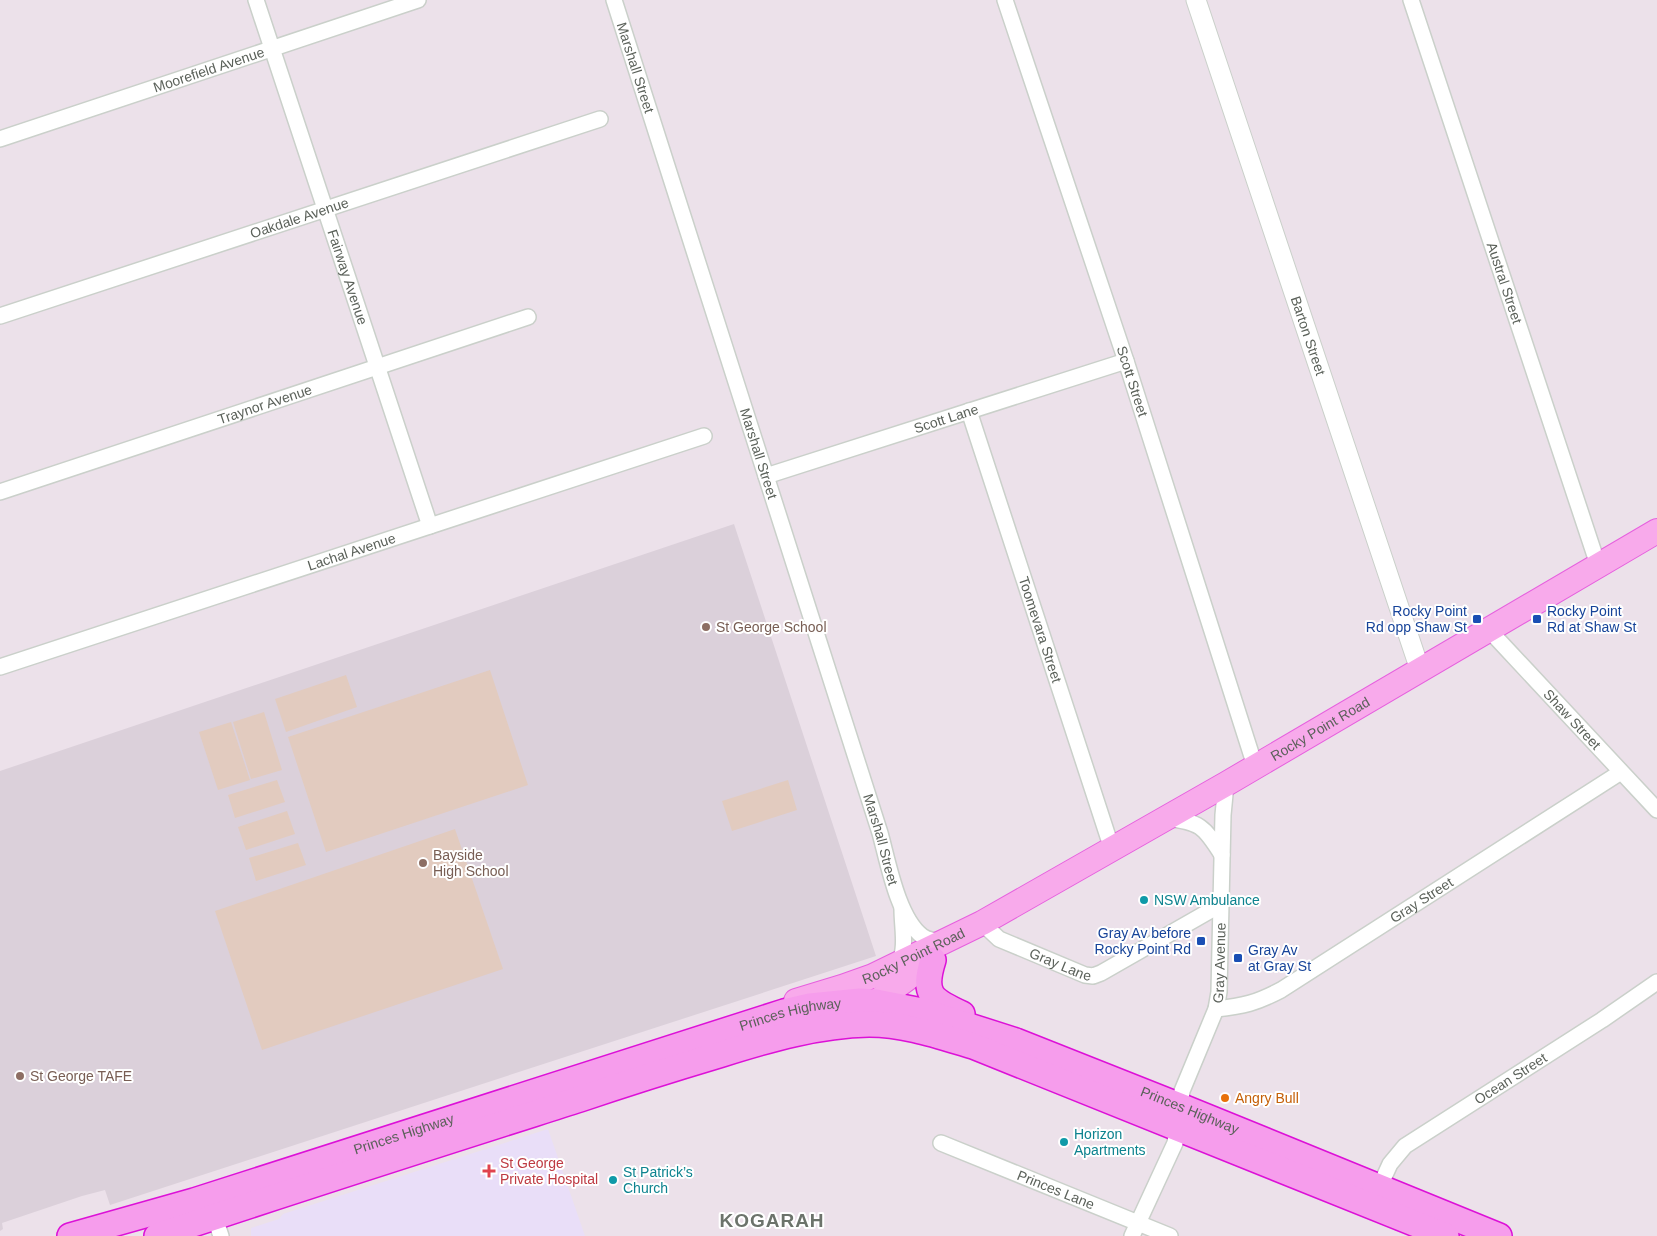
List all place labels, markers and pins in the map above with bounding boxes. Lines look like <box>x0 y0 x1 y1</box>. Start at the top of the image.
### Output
place label: Rocky Point Rd opp Shaw St <box>1366 603 1467 635</box>
place label: Rocky Point Rd at Shaw St <box>1547 603 1637 635</box>
marker: Rocky Point Rd opp Shaw St <box>1471 613 1483 625</box>
marker: Rocky Point Rd at Shaw St <box>1531 613 1543 625</box>
place label: St George School <box>716 619 827 635</box>
marker: St George School <box>700 621 712 633</box>
place label: Bayside High School <box>433 847 509 879</box>
marker: Bayside High School <box>417 857 429 869</box>
place label: NSW Ambulance <box>1154 892 1260 908</box>
marker: NSW Ambulance <box>1138 894 1150 906</box>
place label: Gray Av before Rocky Point Rd <box>1095 925 1191 957</box>
marker: Gray Av before Rocky Point Rd <box>1195 935 1207 947</box>
place label: Gray Av at Gray St <box>1248 942 1311 974</box>
marker: Gray Av at Gray St <box>1232 952 1244 964</box>
place label: St George TAFE <box>30 1068 132 1084</box>
marker: St George TAFE <box>14 1070 26 1082</box>
place label: Angry Bull <box>1235 1090 1299 1106</box>
marker: Angry Bull <box>1219 1092 1231 1104</box>
place label: Horizon Apartments <box>1074 1126 1146 1158</box>
marker: Horizon Apartments <box>1058 1136 1070 1148</box>
place label: St George Private Hospital <box>500 1155 598 1187</box>
marker: St George Private Hospital <box>482 1164 496 1178</box>
place label: St Patrick’s Church <box>623 1164 693 1196</box>
marker: St Patrick’s Church <box>607 1174 619 1186</box>

